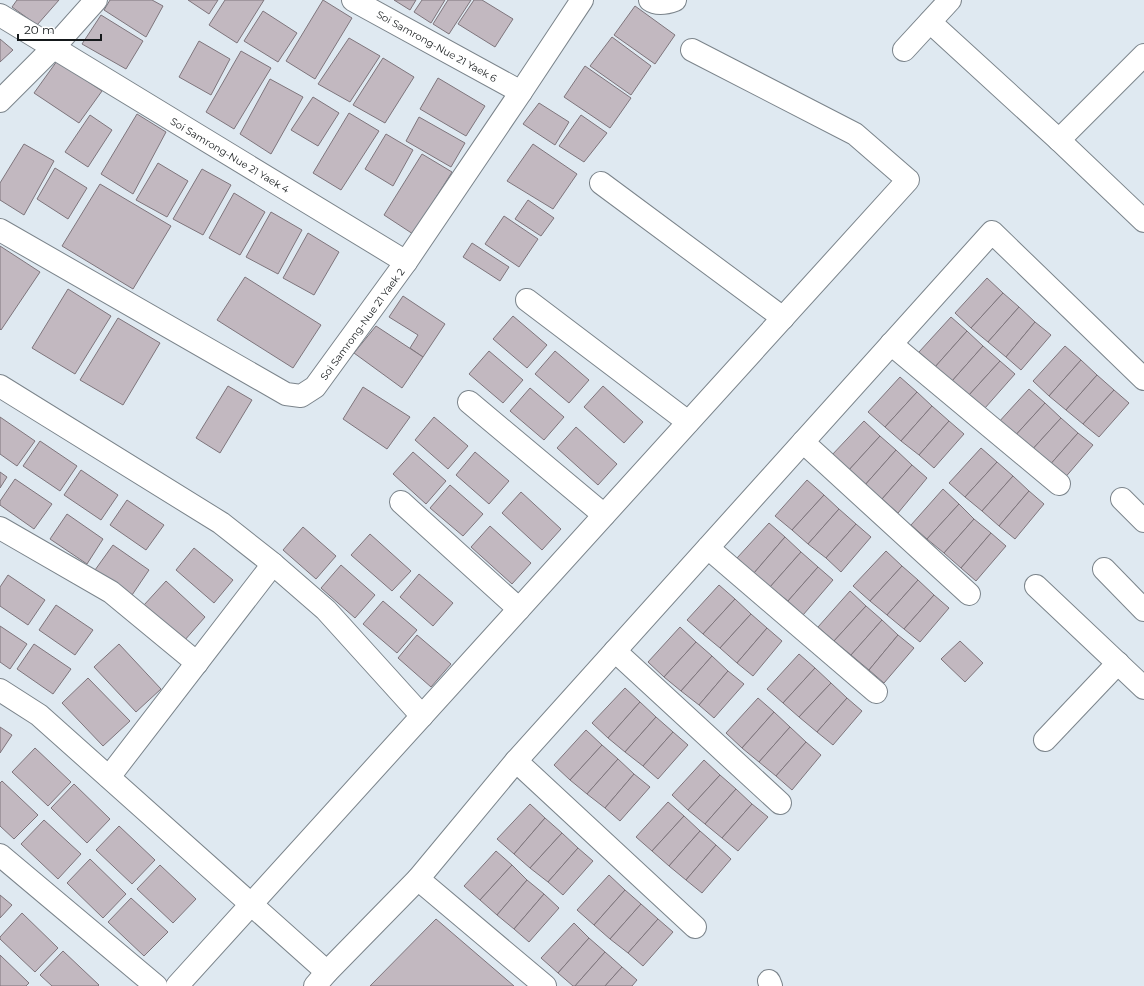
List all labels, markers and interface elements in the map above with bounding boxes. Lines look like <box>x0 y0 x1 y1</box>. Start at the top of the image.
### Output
street label: Soi Samrong-Nue 21 Yaek 6 <box>374 8 499 85</box>
scale bar <box>18 16 101 42</box>
text: 20 m <box>24 22 55 37</box>
street label: Soi Samrong-Nue 21 Yaek 4 <box>168 115 292 196</box>
street label: Soi Samrong-Nue 21 Yaek 2 <box>317 265 408 383</box>

